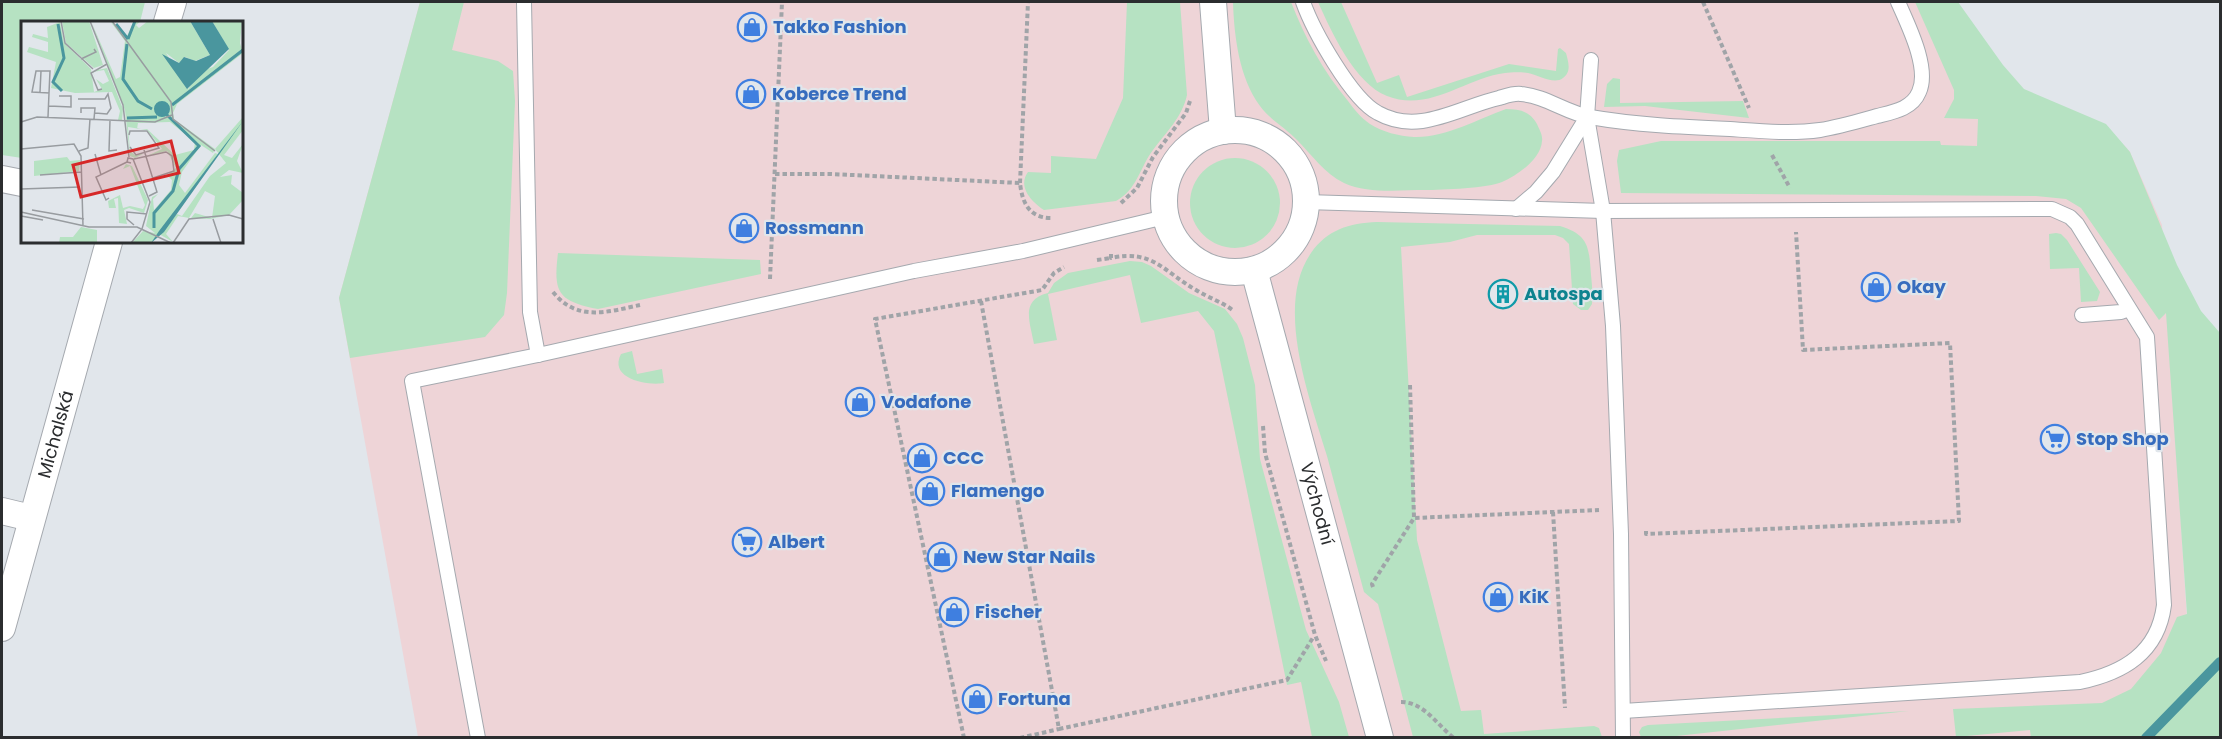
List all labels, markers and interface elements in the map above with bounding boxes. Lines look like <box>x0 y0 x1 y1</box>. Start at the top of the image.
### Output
shop icon: Takko Fashion <box>736 11 768 43</box>
place label: Takko Fashion <box>773 14 907 39</box>
inset map <box>21 21 243 243</box>
shop icon: Koberce Trend <box>735 78 767 110</box>
place label: Koberce Trend <box>772 81 907 106</box>
shop icon: Rossmann <box>728 212 760 244</box>
place label: Rossmann <box>765 215 864 240</box>
shop icon: Okay <box>1860 271 1892 303</box>
place label: Okay <box>1897 274 1946 299</box>
building icon: Autospa <box>1487 278 1519 310</box>
place label: Autospa <box>1524 281 1603 306</box>
shop icon: Vodafone <box>844 386 876 418</box>
street label: Michalská <box>31 388 79 481</box>
place label: Vodafone <box>881 389 971 414</box>
supermarket icon: Stop Shop <box>2039 423 2071 455</box>
place label: Stop Shop <box>2076 426 2169 451</box>
shop icon: CCC <box>906 442 938 474</box>
place label: CCC <box>943 445 984 470</box>
street label: Východní <box>1294 460 1340 548</box>
shop icon: Flamengo <box>914 475 946 507</box>
place label: Flamengo <box>951 478 1044 503</box>
supermarket icon: Albert <box>731 526 763 558</box>
place label: Albert <box>768 529 825 554</box>
shop icon: New Star Nails <box>926 541 958 573</box>
place label: New Star Nails <box>963 544 1096 569</box>
shop icon: KiK <box>1482 581 1514 613</box>
place label: KiK <box>1519 584 1550 609</box>
shop icon: Fischer <box>938 596 970 628</box>
place label: Fischer <box>975 599 1042 624</box>
shop icon: Fortuna <box>961 683 993 715</box>
place label: Fortuna <box>998 686 1071 711</box>

